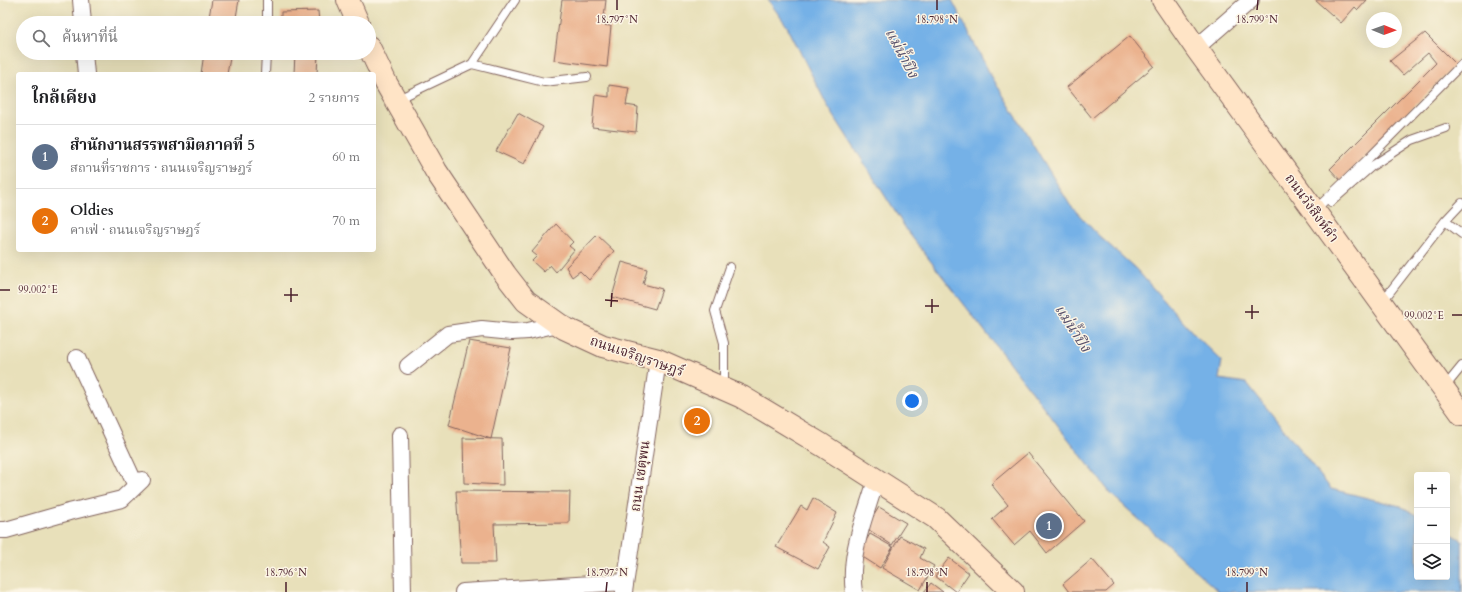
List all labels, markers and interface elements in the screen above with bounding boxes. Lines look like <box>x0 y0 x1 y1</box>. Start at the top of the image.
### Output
north arrow <box>1366 12 1402 48</box>
text: 18.797°N <box>596 13 638 27</box>
text: 18.798°N <box>916 13 958 27</box>
text: 18.799°N <box>1236 13 1278 27</box>
search box <box>16 16 376 60</box>
water label: แม่น้ำปิง <box>881 24 924 82</box>
icon: search <box>30 27 52 49</box>
text: ค้นหาที่นี่ <box>62 27 118 47</box>
text: ใกล้เคียง <box>32 86 97 109</box>
text: 2 รายการ <box>308 89 360 107</box>
text: สำนักงานสรรพสามิตภาคที่ 5 <box>70 135 255 155</box>
text: 1 <box>42 148 48 166</box>
text: 60 m <box>332 148 360 166</box>
text: สถานที่ราชการ · ถนนเจริญราษฎร์ <box>70 159 252 177</box>
street label: ถนนวังสิงห์คำ <box>1281 170 1343 246</box>
text: Oldies <box>70 200 114 220</box>
text: 2 <box>42 212 48 230</box>
text: 70 m <box>332 212 360 230</box>
text: คาเฟ่ · ถนนเจริญราษฎร์ <box>70 221 200 239</box>
text: 99.002°E <box>18 283 58 297</box>
water label: แม่น้ำปิง <box>1050 300 1097 356</box>
text: 99.002°E <box>1404 309 1444 323</box>
street label: ถนนเจริญราษฎร์ <box>587 331 687 381</box>
your location <box>902 391 922 411</box>
pin: 2 <box>684 406 710 436</box>
street label: ถนน เชตุพน <box>626 439 654 513</box>
map controls <box>1414 472 1450 580</box>
button: + <box>1414 472 1450 508</box>
button: − <box>1414 508 1450 544</box>
pin: 1 <box>1036 511 1062 541</box>
button: layers <box>1414 544 1450 580</box>
text: 18.796°N <box>265 566 307 580</box>
text: 18.797°N <box>586 566 628 580</box>
text: 18.798°N <box>906 566 948 580</box>
text: 18.799°N <box>1226 566 1268 580</box>

